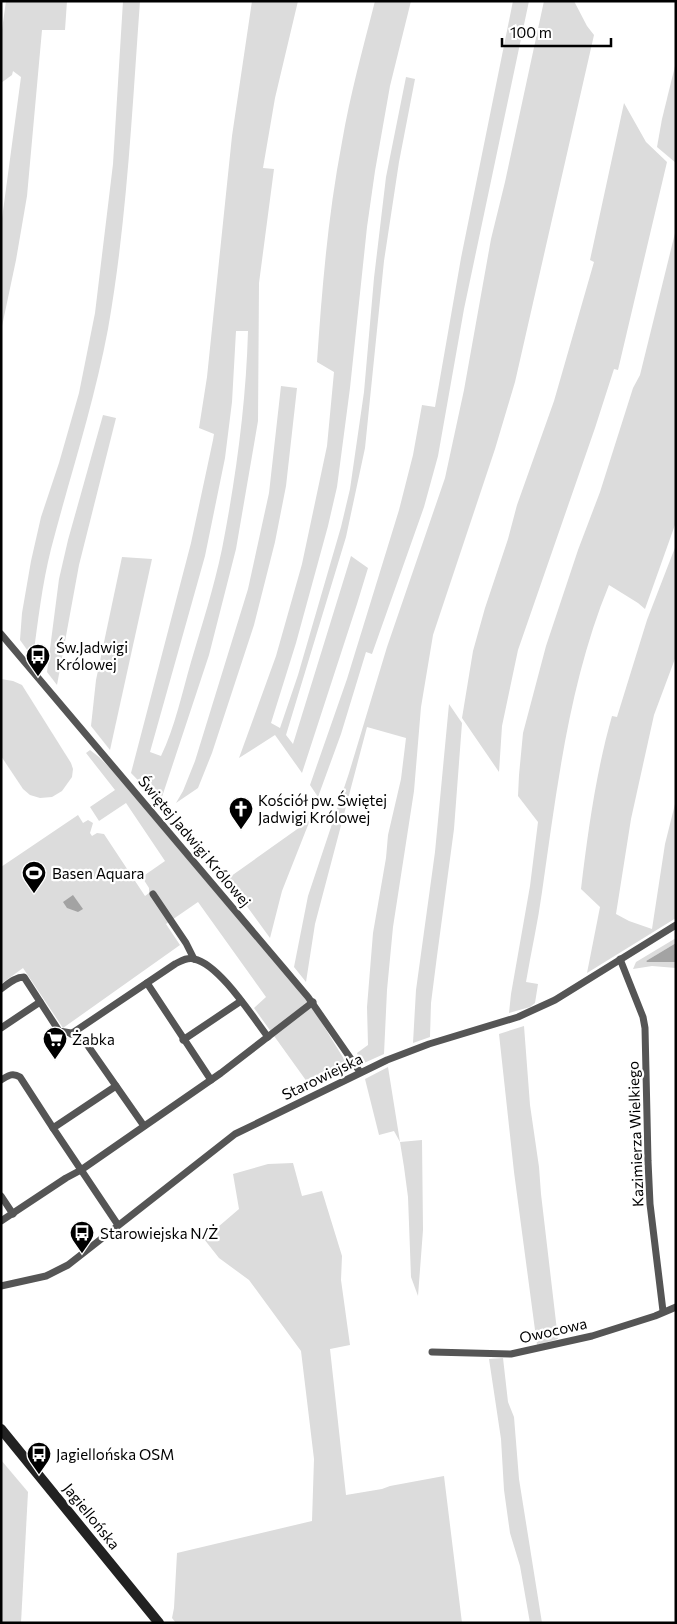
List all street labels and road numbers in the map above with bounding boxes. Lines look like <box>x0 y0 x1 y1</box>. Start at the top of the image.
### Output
street label: Świętej Jadwigi Królowej <box>135 771 256 910</box>
street label: Starowiejska <box>279 1049 365 1103</box>
street label: Kazimierza Wielkiego <box>623 1061 647 1207</box>
street label: Owocowa <box>517 1313 589 1347</box>
street label: Jagiellońska <box>60 1479 124 1553</box>

